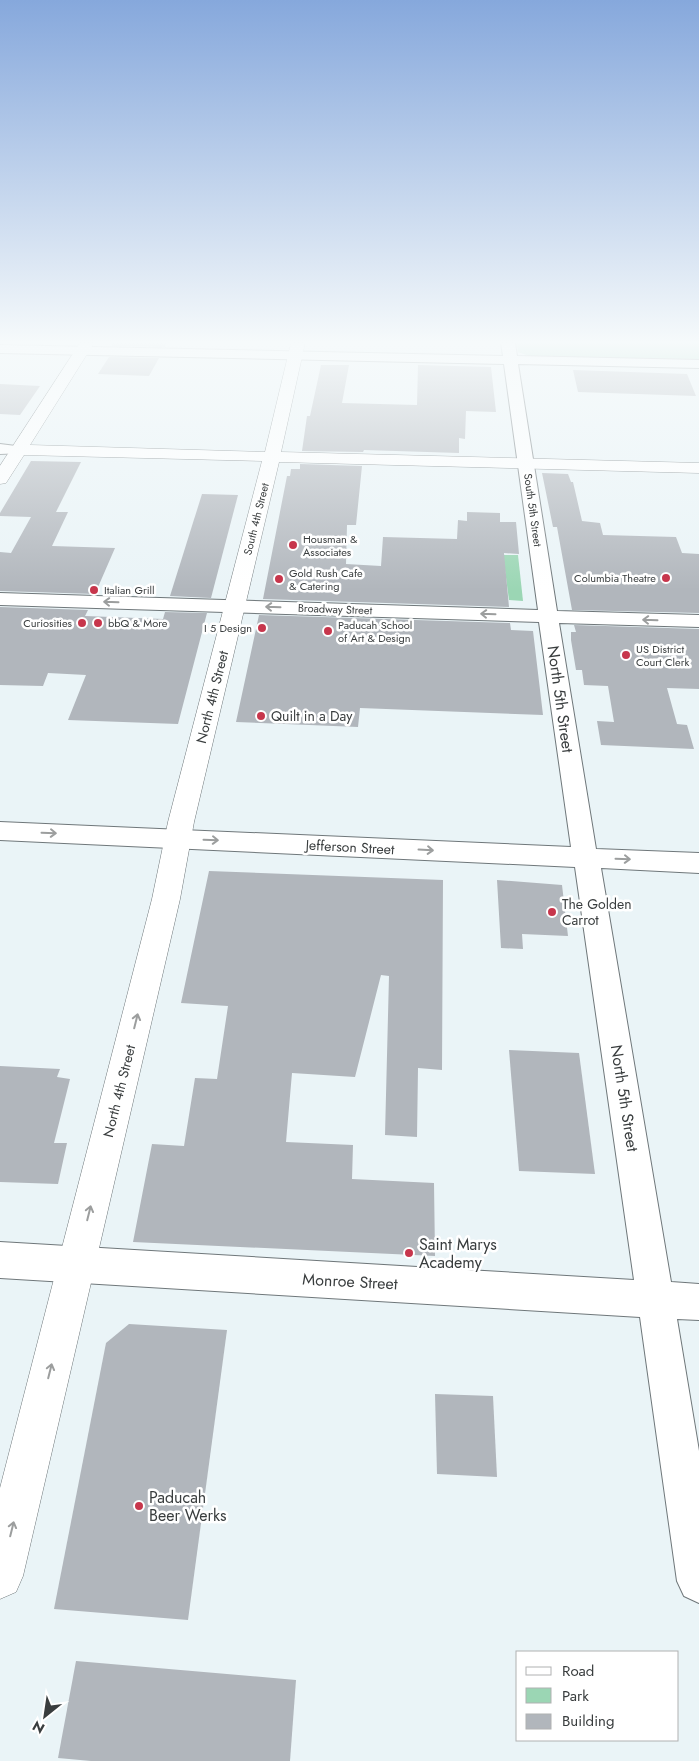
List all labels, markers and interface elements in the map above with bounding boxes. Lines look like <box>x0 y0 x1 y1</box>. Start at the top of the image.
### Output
street label: South 5th Street <box>520 472 546 548</box>
street label: South 4th Street <box>239 481 273 557</box>
place label: Housman & Associates <box>303 531 358 560</box>
marker: Housman & Associates <box>287 539 299 551</box>
place label: Gold Rush Cafe & Catering <box>289 565 363 594</box>
place label: Columbia Theatre <box>574 570 656 586</box>
marker: Columbia Theatre <box>660 572 672 584</box>
marker: Gold Rush Cafe & Catering <box>273 573 285 585</box>
place label: Italian Grill <box>104 582 155 598</box>
marker: Italian Grill <box>88 584 100 596</box>
one-way arrow <box>103 598 119 607</box>
street label: Broadway Street <box>298 600 373 618</box>
one-way arrow <box>265 602 282 612</box>
one-way arrow <box>480 610 496 619</box>
place label: Curiosities <box>23 615 73 631</box>
place label: bbQ & More <box>108 615 168 631</box>
one-way arrow <box>643 615 659 624</box>
marker: Curiosities <box>76 617 88 629</box>
marker: bbQ & More <box>92 617 104 629</box>
place label: Paducah School of Art & Design <box>338 617 412 646</box>
place label: I 5 Design <box>204 620 252 636</box>
marker: I 5 Design <box>256 622 268 634</box>
marker: Paducah School of Art & Design <box>322 625 334 637</box>
place label: US District Court Clerk <box>636 641 690 670</box>
street label: North 5th Street <box>542 644 579 754</box>
street label: North 4th Street <box>191 648 233 745</box>
marker: US District Court Clerk <box>620 649 632 661</box>
place label: Quilt in a Day <box>271 706 353 726</box>
marker: Quilt in a Day <box>255 710 267 722</box>
one-way arrow <box>40 829 56 838</box>
one-way arrow <box>202 835 219 845</box>
street label: Jefferson Street <box>303 835 396 859</box>
one-way arrow <box>418 846 434 855</box>
one-way arrow <box>615 855 631 864</box>
place label: The Golden Carrot <box>562 894 632 930</box>
marker: The Golden Carrot <box>546 906 558 918</box>
one-way arrow <box>132 1014 141 1030</box>
street label: North 4th Street <box>98 1042 140 1139</box>
street label: North 5th Street <box>605 1043 644 1153</box>
one-way arrow <box>85 1205 94 1221</box>
place label: Saint Marys Academy <box>419 1233 497 1274</box>
marker: Saint Marys Academy <box>403 1247 415 1259</box>
street label: Monroe Street <box>302 1268 398 1295</box>
one-way arrow <box>46 1363 55 1379</box>
place label: Paducah Beer Werks <box>149 1486 226 1527</box>
marker: Paducah Beer Werks <box>133 1500 145 1512</box>
one-way arrow <box>7 1521 17 1537</box>
legend <box>516 1651 679 1741</box>
text: Road <box>562 1660 594 1682</box>
text: Park <box>562 1685 589 1707</box>
north arrow <box>20 1691 70 1741</box>
text: Building <box>562 1710 614 1732</box>
text: N <box>29 1716 48 1739</box>

